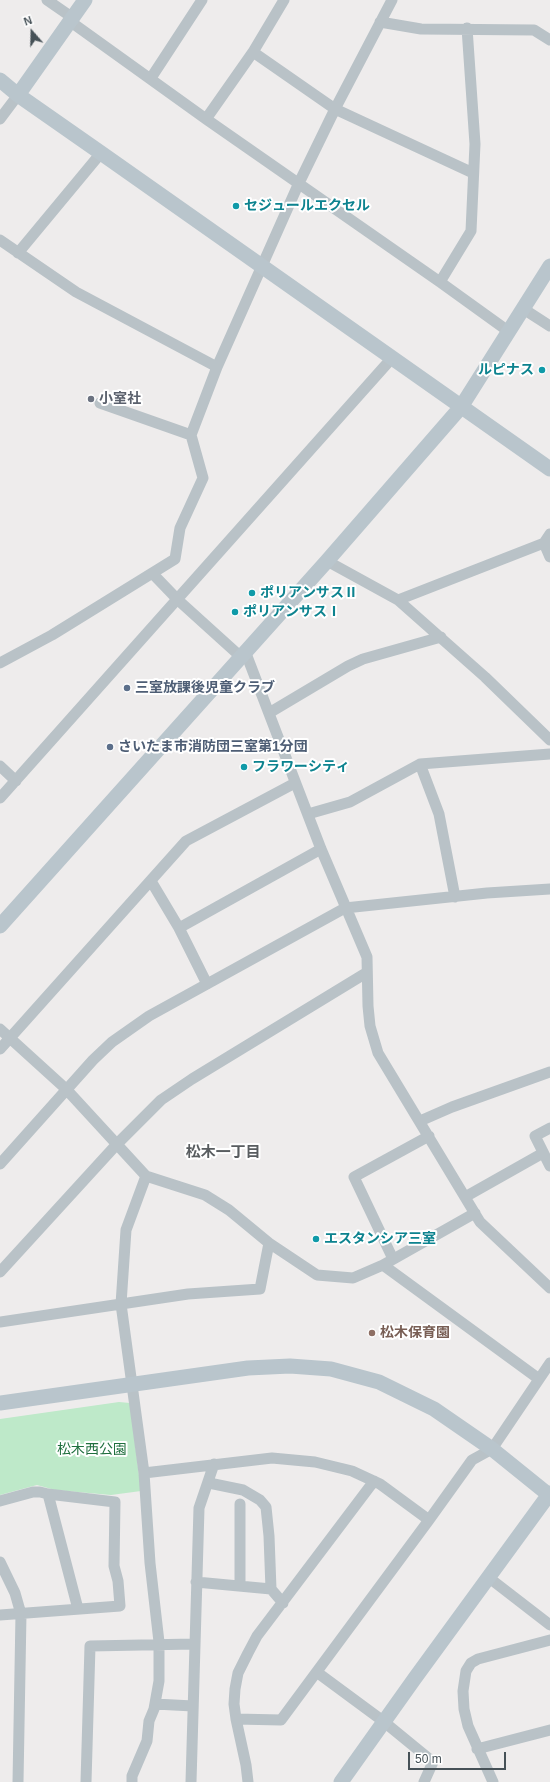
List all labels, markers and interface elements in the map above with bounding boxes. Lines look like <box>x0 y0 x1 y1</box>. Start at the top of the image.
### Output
north arrow <box>12 12 52 52</box>
text: N <box>22 14 34 28</box>
place label: セジュールエクセル <box>244 198 370 214</box>
marker: セジュールエクセル <box>231 201 241 211</box>
place label: ルピナス <box>478 362 534 378</box>
marker: ルピナス <box>537 365 547 375</box>
place label: 小室社 <box>99 391 141 407</box>
marker: 小室社 <box>86 394 96 404</box>
place label: ポリアンサスⅡ <box>260 585 358 601</box>
marker: ポリアンサスⅡ <box>247 588 257 598</box>
place label: ポリアンサスⅠ <box>243 604 341 620</box>
marker: ポリアンサスⅠ <box>230 607 240 617</box>
place label: 三室放課後児童クラブ <box>135 680 275 696</box>
marker: 三室放課後児童クラブ <box>122 683 132 693</box>
place label: さいたま市消防団三室第1分団 <box>118 739 308 755</box>
marker: さいたま市消防団三室第1分団 <box>105 742 115 752</box>
place label: フラワーシティ <box>252 759 350 775</box>
marker: フラワーシティ <box>239 762 249 772</box>
district label: 松木一丁目 <box>186 1144 260 1162</box>
place label: エスタンシア三室 <box>324 1231 436 1247</box>
marker: エスタンシア三室 <box>311 1234 321 1244</box>
place label: 松木保育園 <box>380 1325 450 1341</box>
marker: 松木保育園 <box>367 1328 377 1338</box>
park label: 松木西公園 <box>57 1442 127 1458</box>
scale bar <box>410 1744 508 1770</box>
text: 50 m <box>415 1752 442 1766</box>

